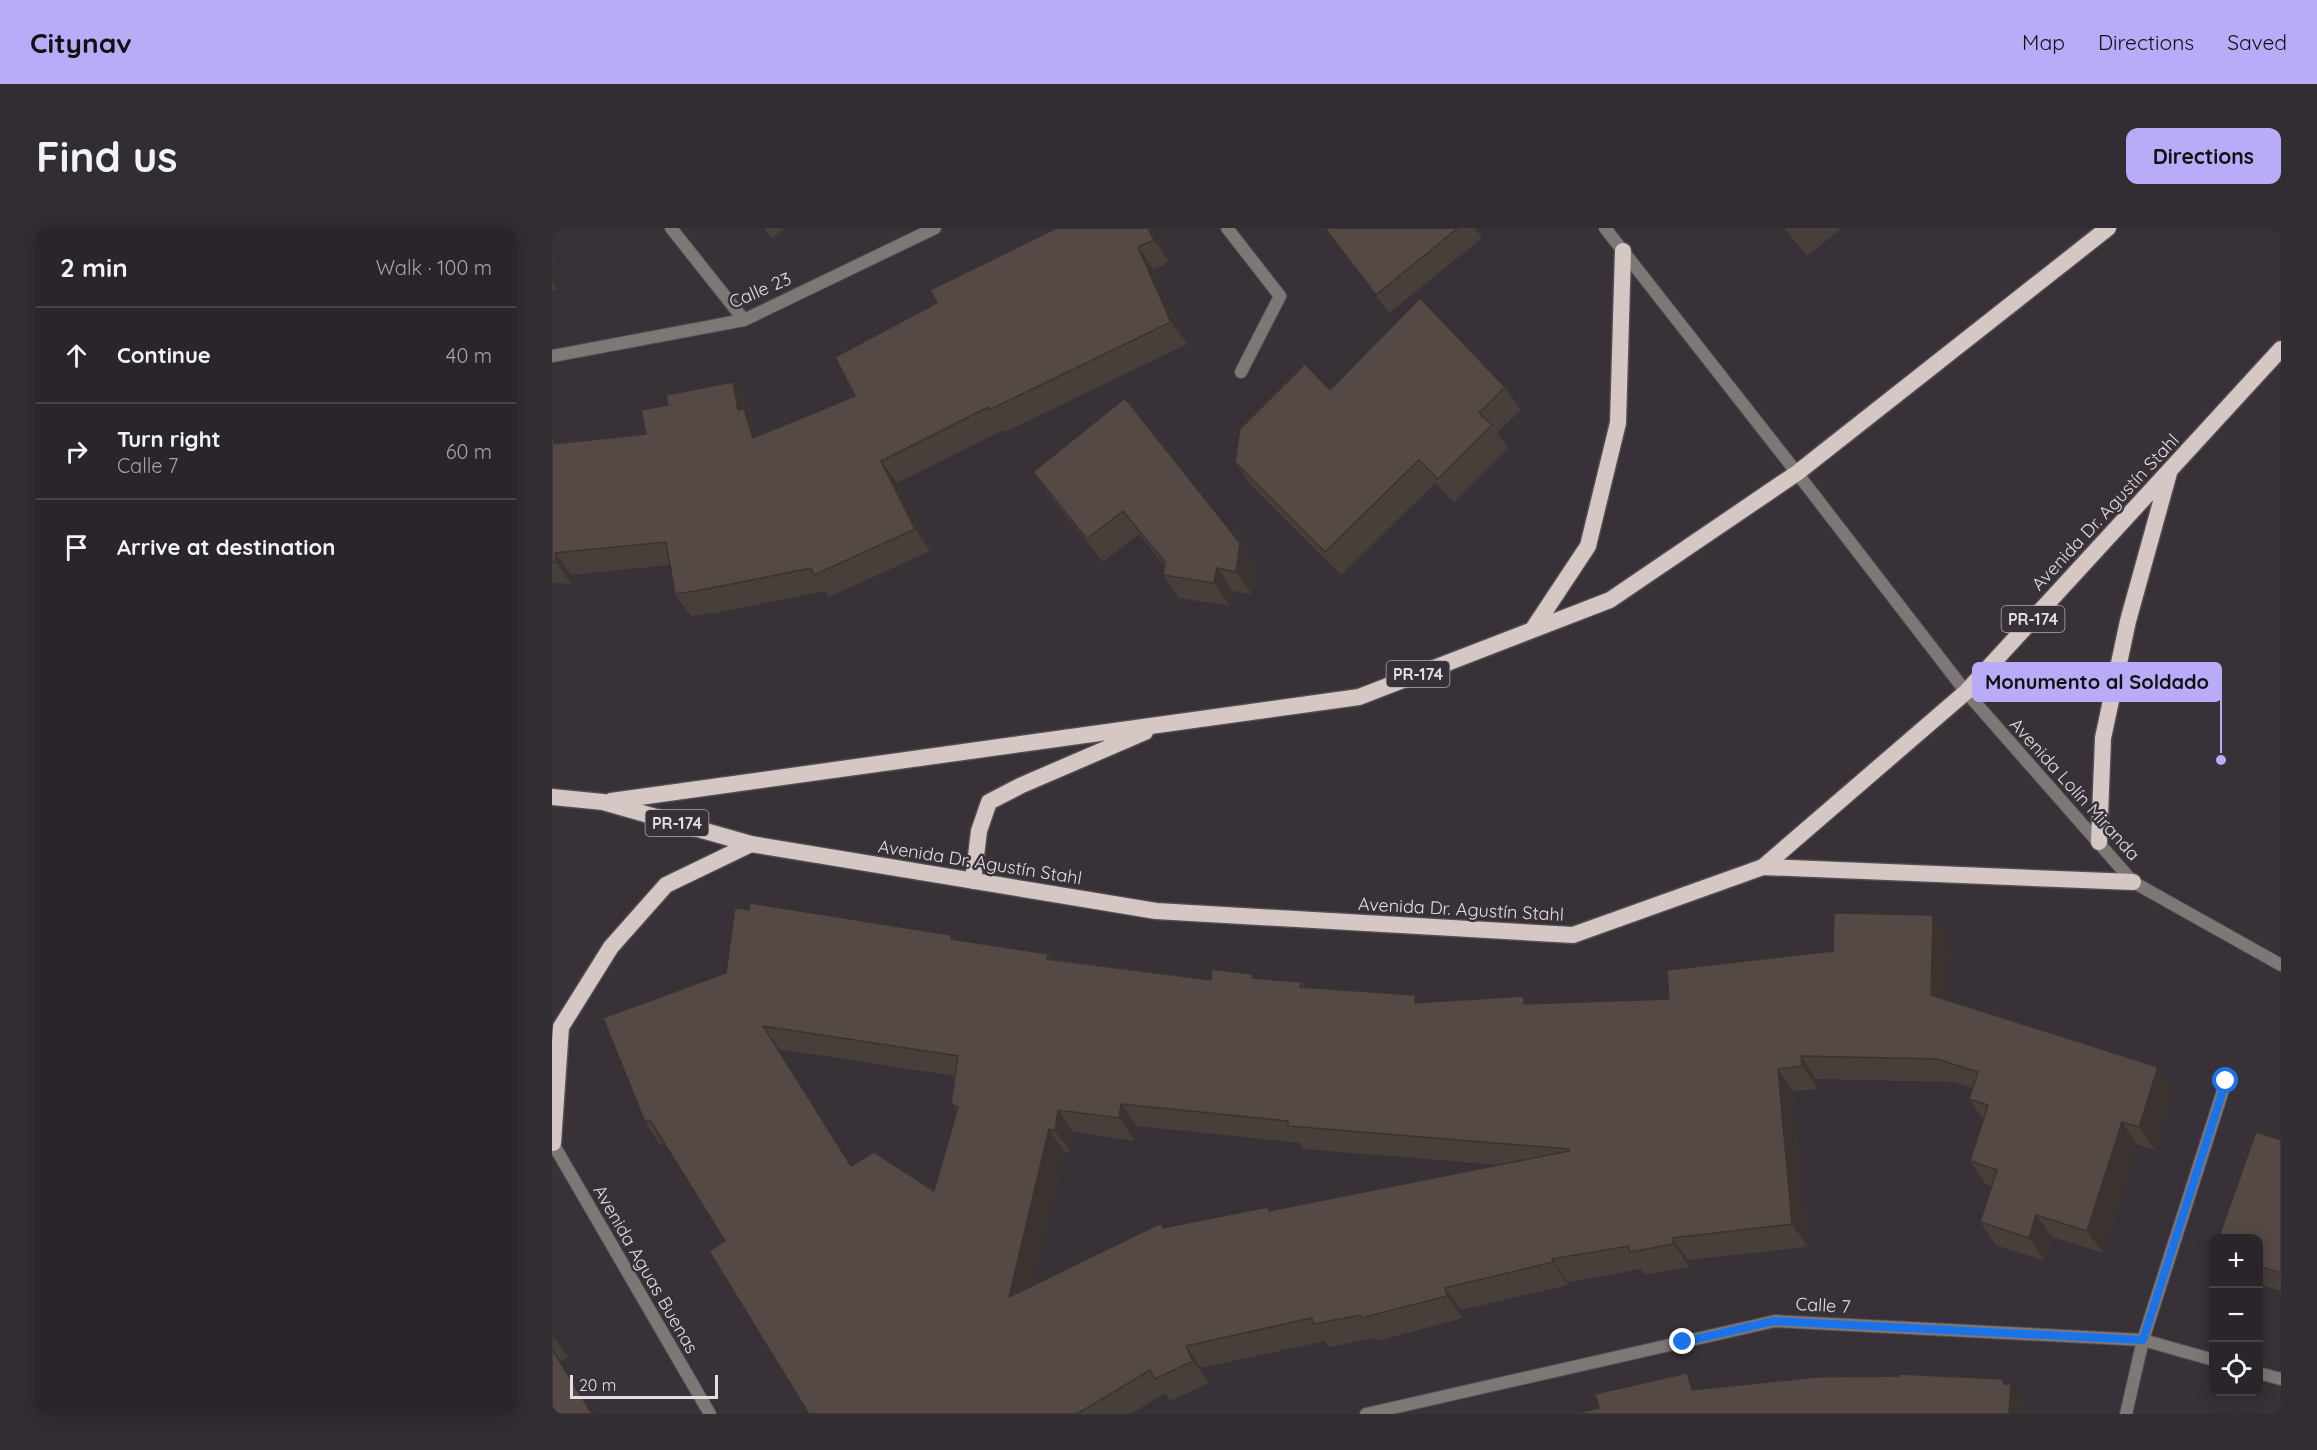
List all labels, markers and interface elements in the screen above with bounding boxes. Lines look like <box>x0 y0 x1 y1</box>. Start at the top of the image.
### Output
text: Citynav <box>30 25 132 60</box>
text: Map <box>2022 29 2065 55</box>
text: Directions <box>2098 29 2194 55</box>
text: Saved <box>2227 29 2287 55</box>
button: Directions <box>2126 128 2281 184</box>
text: Find us <box>36 130 178 183</box>
text: 2 min <box>60 251 128 284</box>
text: Walk · 100 m <box>376 255 492 280</box>
street label: Calle 23 <box>725 267 795 313</box>
icon: ahead <box>60 339 93 372</box>
text: Continue <box>117 341 211 369</box>
text: 40 m <box>446 343 492 368</box>
text: Turn right <box>117 425 221 453</box>
street label: Avenida Dr. Agustín Stahl <box>2026 429 2184 595</box>
icon: right <box>60 435 93 468</box>
text: 60 m <box>446 439 492 464</box>
text: Calle 7 <box>117 453 178 478</box>
icon: arrive <box>60 531 93 564</box>
text: Arrive at destination <box>117 533 335 561</box>
road number: PR-174 <box>2002 606 2064 632</box>
road number: PR-174 <box>1386 661 1450 687</box>
callout: Monumento al Soldado <box>1973 663 2221 701</box>
text: Monumento al Soldado <box>1985 669 2209 694</box>
street label: Avenida Lolín Miranda <box>2005 713 2145 865</box>
road number: PR-174 <box>646 810 708 836</box>
street label: Avenida Dr. Agustín Stahl <box>876 835 1084 889</box>
street label: Avenida Dr. Agustín Stahl <box>1358 892 1564 926</box>
route start <box>2212 1067 2238 1093</box>
street label: Avenida Aguas Buenas <box>588 1181 704 1357</box>
map controls <box>2209 1234 2263 1396</box>
button: + <box>2209 1234 2263 1288</box>
button: − <box>2209 1288 2263 1342</box>
street label: Calle 7 <box>1795 1292 1851 1318</box>
route end <box>1669 1328 1695 1354</box>
button: locate <box>2209 1342 2263 1396</box>
scale bar <box>570 1372 718 1400</box>
text: 20 m <box>579 1375 616 1395</box>

